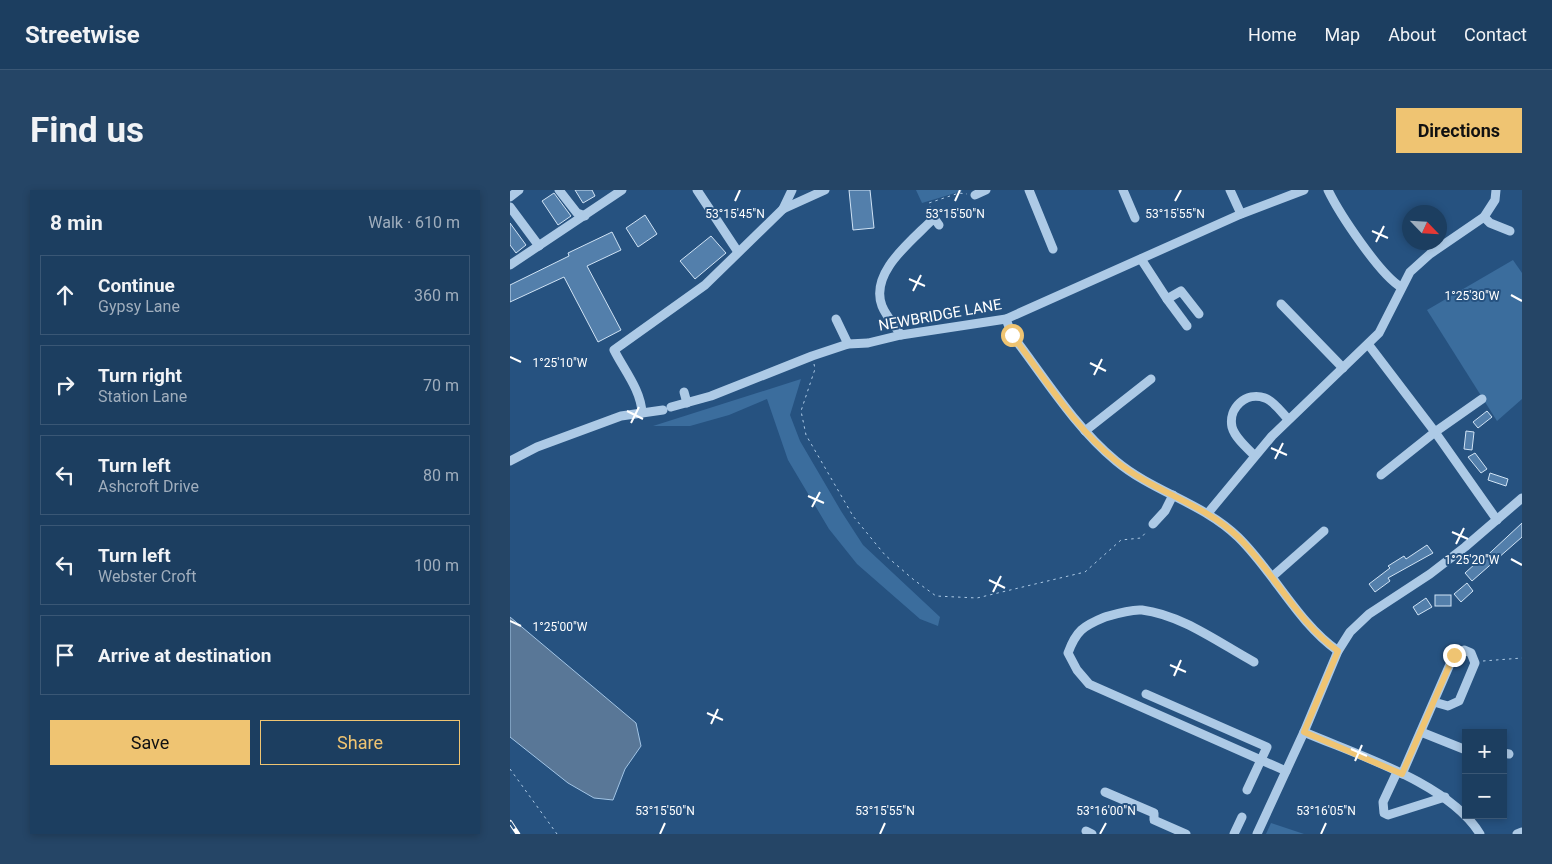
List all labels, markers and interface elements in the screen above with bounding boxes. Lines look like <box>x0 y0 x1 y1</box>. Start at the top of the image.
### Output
text: Streetwise <box>25 21 140 49</box>
text: Home <box>1248 24 1297 45</box>
text: Map <box>1325 24 1360 45</box>
text: About <box>1388 24 1436 45</box>
text: Contact <box>1464 24 1527 45</box>
button: Directions <box>1396 108 1522 153</box>
text: Find us <box>30 110 144 151</box>
north arrow <box>1402 205 1447 250</box>
text: 53°15'45"N <box>705 207 765 221</box>
text: 53°15'50"N <box>925 207 985 221</box>
text: 53°15'55"N <box>1145 207 1205 221</box>
text: 8 min <box>50 211 103 235</box>
text: Walk · 610 m <box>368 213 460 232</box>
text: Continue <box>98 274 175 297</box>
icon: ahead <box>51 281 79 309</box>
text: 360 m <box>414 286 459 305</box>
text: 1°25'30"W <box>1445 289 1500 303</box>
street label: NEWBRIDGE LANE <box>877 295 1003 335</box>
text: Gypsy Lane <box>98 297 180 316</box>
route start <box>1001 324 1024 347</box>
text: 1°25'10"W <box>533 356 588 370</box>
text: Turn right <box>98 364 182 387</box>
icon: right <box>51 371 79 399</box>
text: 70 m <box>423 376 459 395</box>
text: Station Lane <box>98 387 187 406</box>
text: Turn left <box>98 454 171 477</box>
icon: left <box>51 461 79 489</box>
text: 80 m <box>423 466 459 485</box>
text: Ashcroft Drive <box>98 477 199 496</box>
text: Turn left <box>98 544 171 567</box>
icon: left <box>51 551 79 579</box>
text: 1°25'20"W <box>1445 553 1500 567</box>
text: 100 m <box>414 556 459 575</box>
text: Webster Croft <box>98 567 196 586</box>
text: 1°25'00"W <box>533 620 588 634</box>
icon: arrive <box>51 641 79 669</box>
text: Arrive at destination <box>98 644 271 667</box>
route end <box>1443 644 1466 667</box>
button: Save <box>50 720 250 765</box>
button: Share <box>260 720 460 765</box>
map controls <box>1462 729 1507 819</box>
button: + <box>1462 729 1507 774</box>
button: − <box>1462 774 1507 819</box>
text: 53°15'50"N <box>635 804 695 818</box>
text: 53°15'55"N <box>855 804 915 818</box>
text: 53°16'00"N <box>1076 804 1136 818</box>
text: 53°16'05"N <box>1296 804 1356 818</box>

